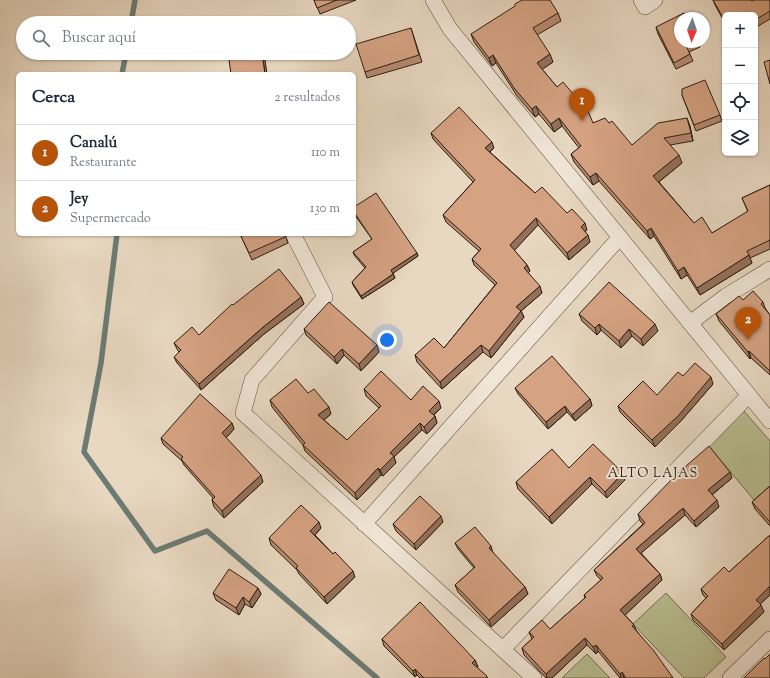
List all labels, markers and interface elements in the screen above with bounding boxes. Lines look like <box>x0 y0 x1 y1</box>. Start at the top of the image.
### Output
north arrow <box>674 12 710 48</box>
map controls <box>722 12 758 156</box>
button: + <box>722 12 758 48</box>
search box <box>16 16 356 60</box>
icon: search <box>30 27 52 49</box>
text: Buscar aquí <box>62 28 136 49</box>
button: − <box>722 48 758 84</box>
button: locate <box>722 84 758 120</box>
text: Cerca <box>32 86 75 110</box>
pin: 1 <box>569 88 595 121</box>
text: 2 resultados <box>274 89 340 107</box>
button: layers <box>722 120 758 156</box>
text: Canalú <box>70 133 117 154</box>
text: 1 <box>43 144 47 162</box>
text: 110 m <box>311 144 340 162</box>
text: Restaurante <box>70 154 137 172</box>
text: Jey <box>70 189 89 210</box>
text: 2 <box>42 200 48 218</box>
text: 130 m <box>310 200 340 218</box>
text: Supermercado <box>70 210 151 228</box>
pin: 2 <box>735 307 761 340</box>
your location <box>377 330 397 350</box>
district label: ALTO LAJAS <box>608 465 698 483</box>

